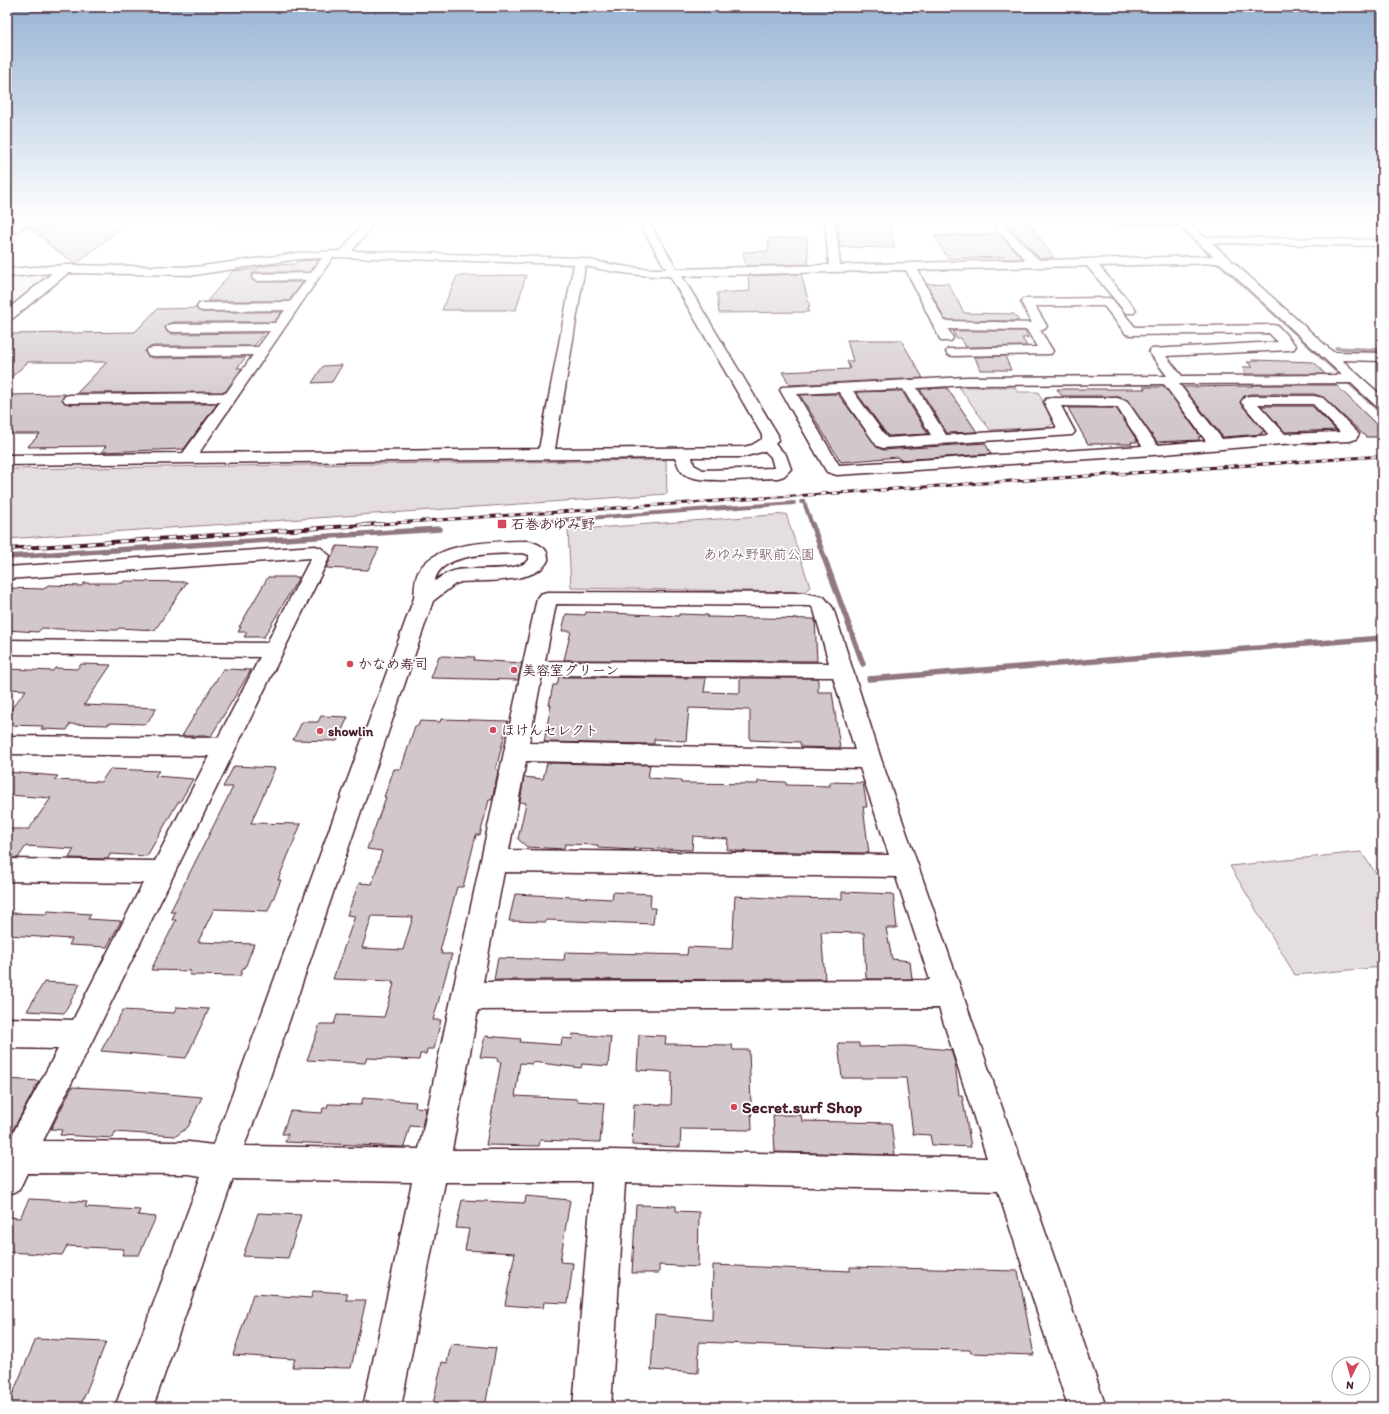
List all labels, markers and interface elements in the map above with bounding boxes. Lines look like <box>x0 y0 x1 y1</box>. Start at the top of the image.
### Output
place label: 石巻あゆみ野 <box>511 516 595 533</box>
marker: 石巻あゆみ野 <box>496 518 508 530</box>
park label: あゆみ野駅前公園 <box>703 546 815 563</box>
place label: かなめ寿司 <box>358 656 428 673</box>
marker: かなめ寿司 <box>345 659 355 669</box>
place label: 美容室グリーン <box>522 662 619 679</box>
marker: 美容室グリーン <box>509 665 519 675</box>
place label: ほけんセレクト <box>501 722 599 739</box>
place label: showlin <box>328 723 374 740</box>
marker: ほけんセレクト <box>488 725 498 735</box>
marker: showlin <box>315 726 325 736</box>
place label: Secret.surf Shop <box>742 1097 863 1118</box>
marker: Secret.surf Shop <box>729 1102 739 1112</box>
north arrow <box>1331 1356 1371 1396</box>
text: N <box>1346 1379 1354 1392</box>

